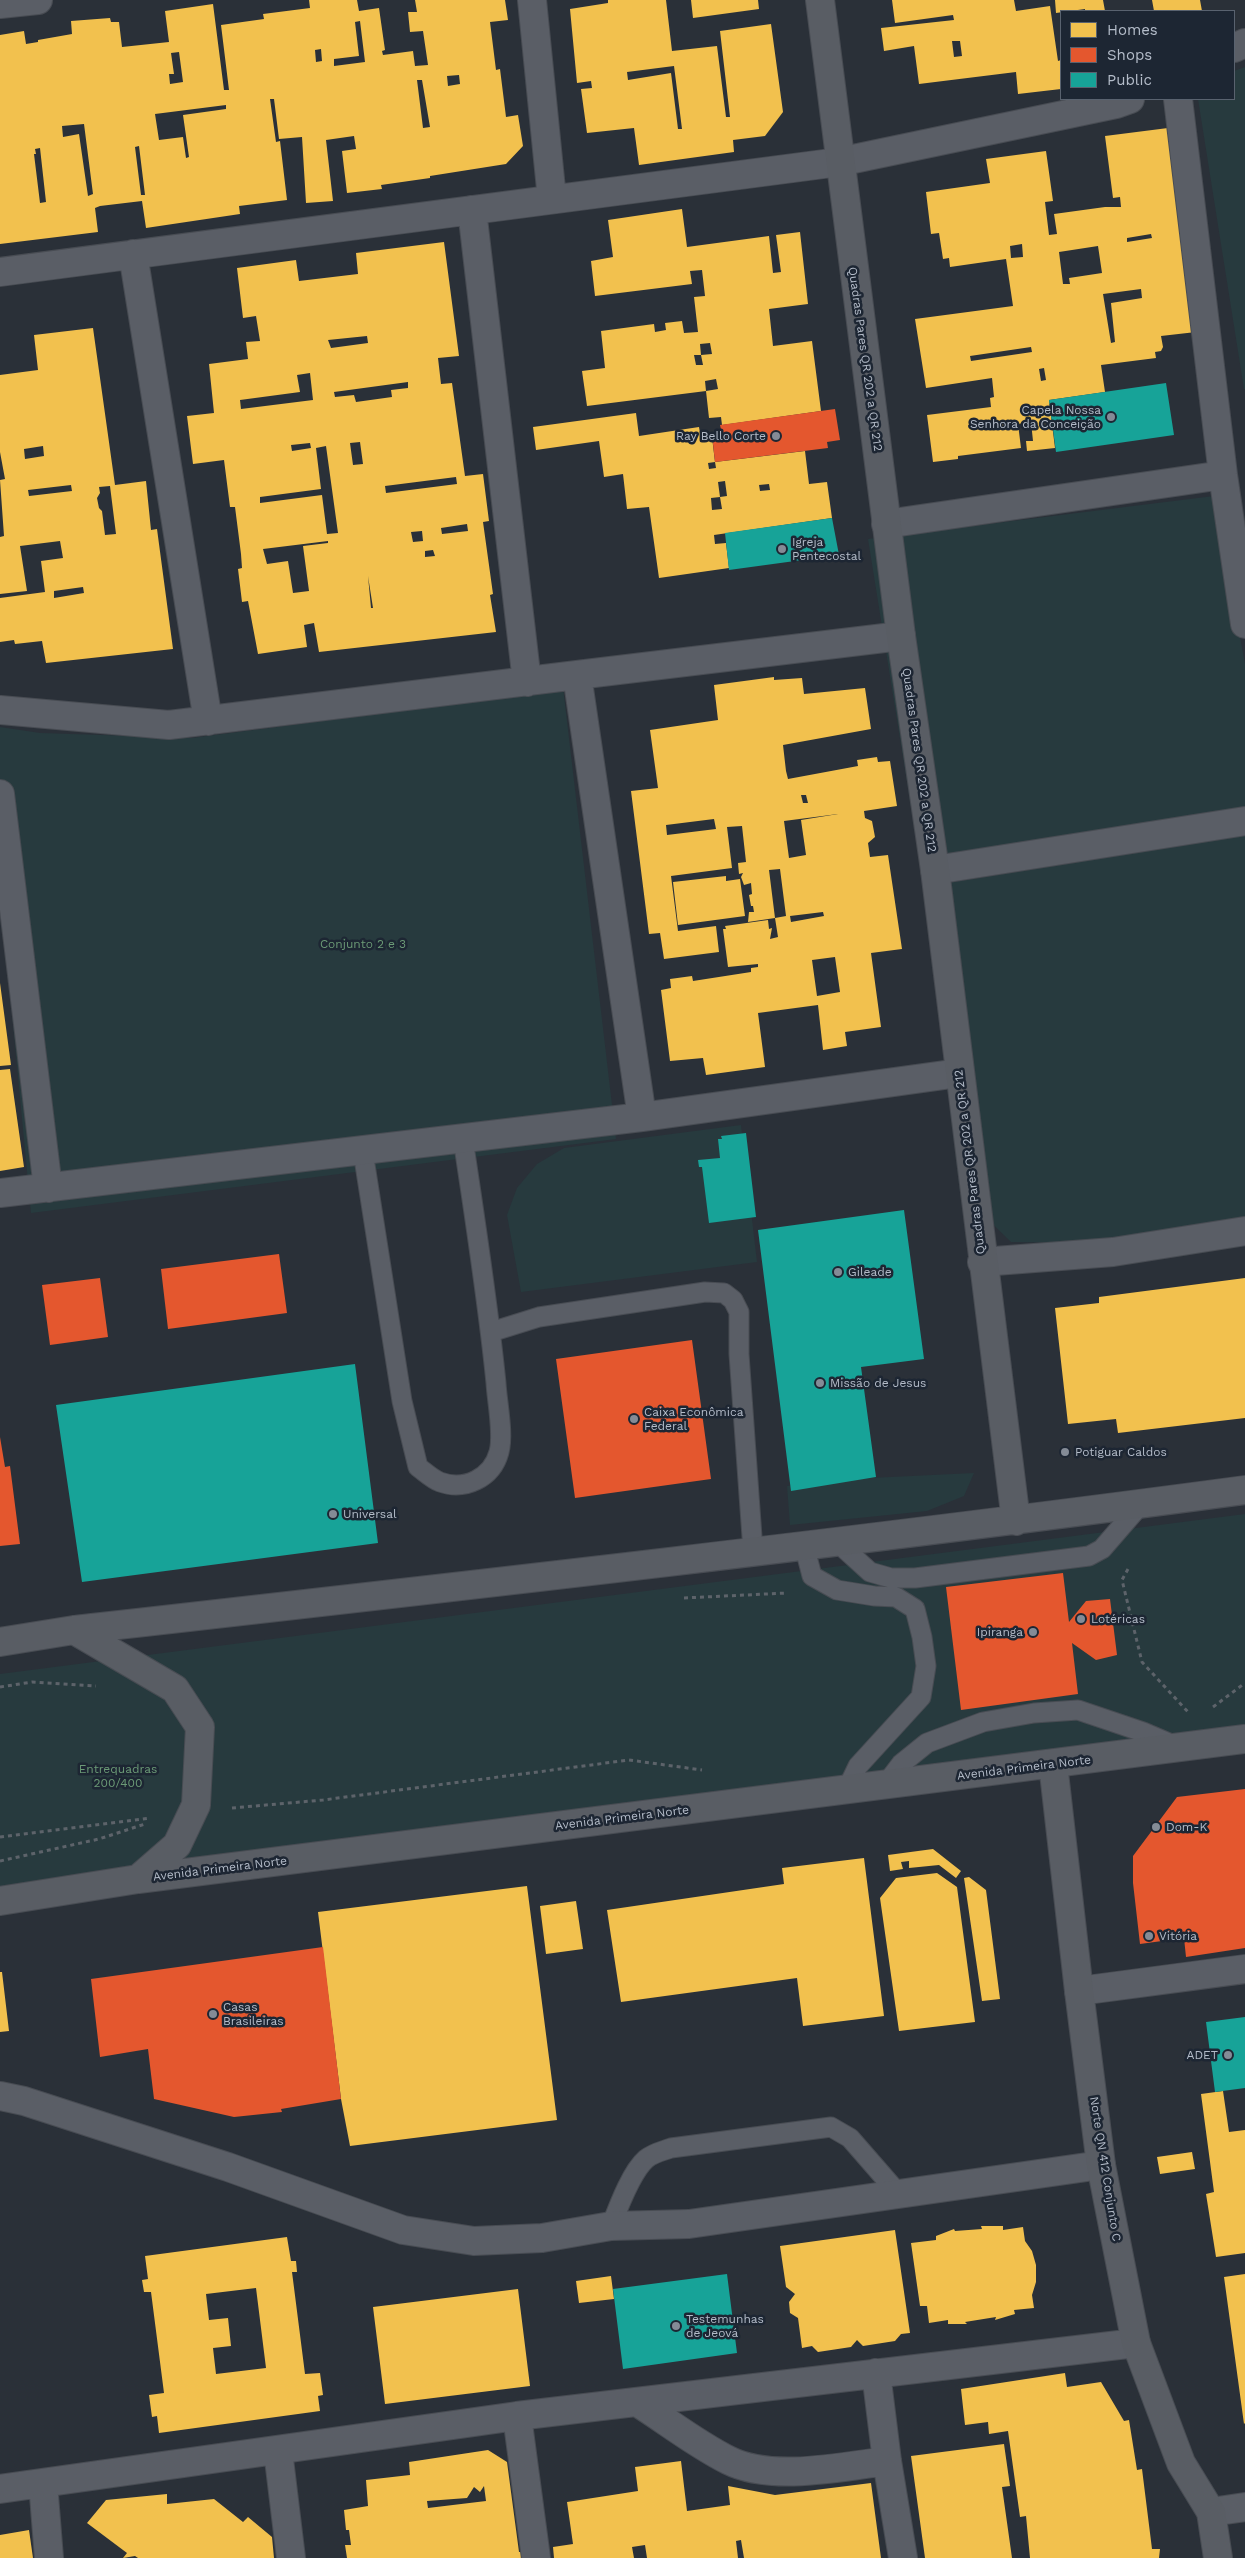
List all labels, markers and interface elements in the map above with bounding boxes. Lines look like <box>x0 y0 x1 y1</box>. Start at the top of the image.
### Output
legend <box>1060 10 1235 100</box>
text: Homes <box>1107 21 1158 39</box>
text: Shops <box>1107 46 1152 64</box>
text: Public <box>1107 71 1152 89</box>
street label: Quadras Pares QR 202 a QR 212 <box>845 266 885 452</box>
place label: Capela Nossa Senhora da Conceição <box>970 403 1101 431</box>
marker: Capela Nossa Senhora da Conceição <box>1105 411 1117 423</box>
place label: Ray Bello Corte <box>676 429 766 443</box>
marker: Ray Bello Corte <box>770 430 782 442</box>
place label: Igreja Pentecostal <box>792 535 861 563</box>
marker: Igreja Pentecostal <box>776 543 788 555</box>
street label: Quadras Pares QR 202 a QR 212 <box>899 667 939 853</box>
park label: Conjunto 2 e 3 <box>320 937 406 951</box>
street label: Quadras Pares QR 202 a QR 212 <box>952 1069 988 1255</box>
place label: Gileade <box>848 1265 892 1279</box>
marker: Gileade <box>832 1266 844 1278</box>
place label: Missão de Jesus <box>830 1376 926 1390</box>
marker: Missão de Jesus <box>814 1377 826 1389</box>
place label: Caixa Econômica Federal <box>644 1405 743 1433</box>
marker: Caixa Econômica Federal <box>628 1413 640 1425</box>
place label: Potiguar Caldos <box>1075 1445 1167 1459</box>
marker: Potiguar Caldos <box>1059 1446 1071 1458</box>
place label: Universal <box>343 1507 397 1521</box>
marker: Universal <box>327 1508 339 1520</box>
place label: Lotéricas <box>1091 1612 1145 1626</box>
marker: Lotéricas <box>1075 1613 1087 1625</box>
place label: Ipiranga <box>977 1625 1023 1639</box>
marker: Ipiranga <box>1027 1626 1039 1638</box>
street label: Avenida Primeira Norte <box>956 1753 1092 1783</box>
park label: Entrequadras 200/400 <box>79 1762 157 1790</box>
street label: Avenida Primeira Norte <box>554 1803 690 1833</box>
place label: Dom-K <box>1166 1820 1207 1834</box>
marker: Dom-K <box>1150 1821 1162 1833</box>
street label: Avenida Primeira Norte <box>152 1854 288 1884</box>
place label: Vitória <box>1159 1929 1197 1943</box>
marker: Vitória <box>1143 1930 1155 1942</box>
place label: Casas Brasileiras <box>223 2000 284 2028</box>
marker: Casas Brasileiras <box>207 2008 219 2020</box>
place label: ADET <box>1187 2048 1218 2062</box>
marker: ADET <box>1222 2049 1234 2061</box>
street label: Norte QN 412 Conjunto C <box>1086 2095 1124 2243</box>
place label: Testemunhas de Jeová <box>686 2312 764 2340</box>
marker: Testemunhas de Jeová <box>670 2320 682 2332</box>

